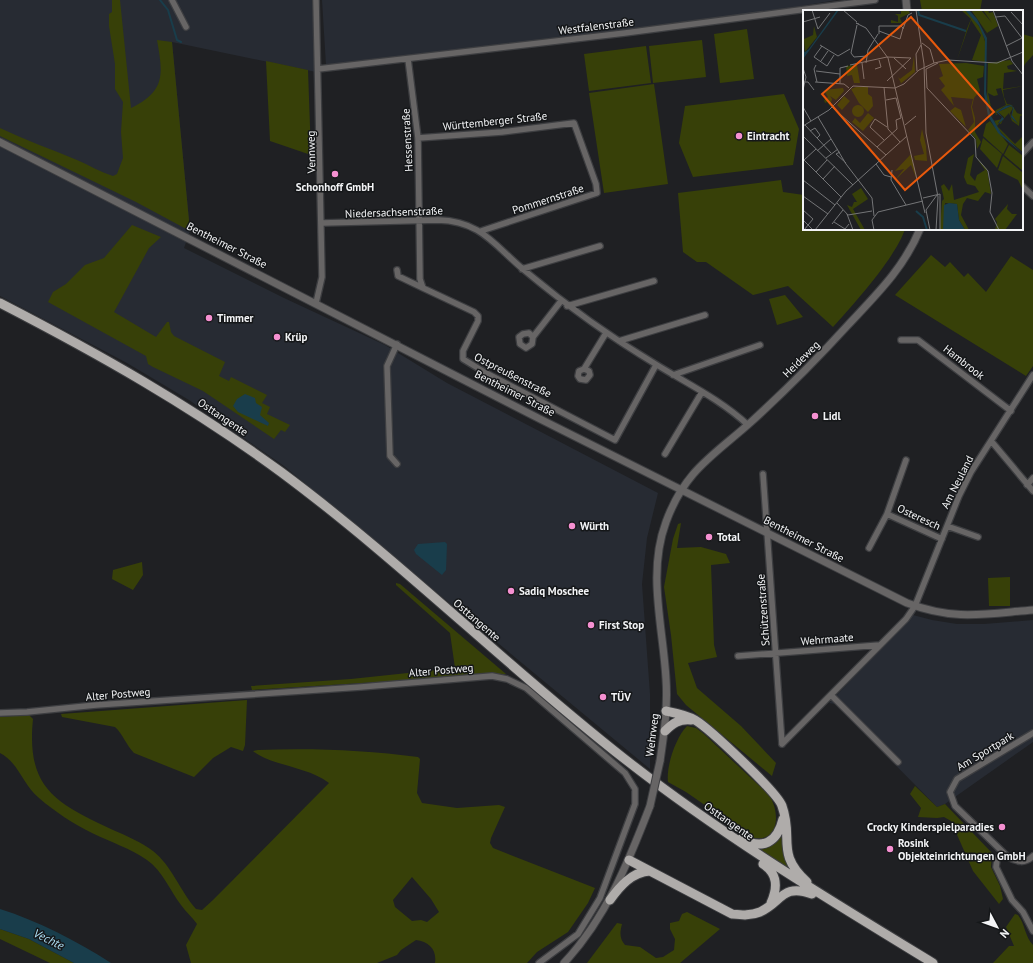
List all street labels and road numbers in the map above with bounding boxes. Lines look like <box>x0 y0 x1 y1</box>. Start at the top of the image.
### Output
street label: Westfalenstraße <box>557 14 635 38</box>
street label: Hessenstraße <box>398 108 416 172</box>
street label: Württemberger Straße <box>442 109 548 133</box>
street label: Vennweg <box>304 131 318 174</box>
street label: Pommernstraße <box>510 181 586 217</box>
street label: Niedersachsenstraße <box>345 203 444 221</box>
street label: Bentheimer Straße <box>184 219 270 271</box>
street label: Heideweg <box>780 337 823 380</box>
street label: Hambrook <box>941 342 988 383</box>
street label: Ostpreußenstraße <box>472 349 554 401</box>
street label: Bentheimer Straße <box>472 367 558 419</box>
street label: Osttangente <box>195 395 251 439</box>
street label: Am Neuland <box>938 453 976 511</box>
street label: Osteresch <box>895 501 943 533</box>
street label: Bentheimer Straße <box>761 513 847 565</box>
street label: Schützenstraße <box>753 573 773 647</box>
street label: Osttangente <box>451 596 504 645</box>
street label: Wehrmaate <box>800 630 854 648</box>
street label: Alter Postweg <box>408 660 474 680</box>
street label: Alter Postweg <box>85 684 151 704</box>
street label: Wehrweg <box>642 713 662 757</box>
street label: Am Sportpark <box>954 728 1017 774</box>
street label: Osttangente <box>701 799 757 844</box>

